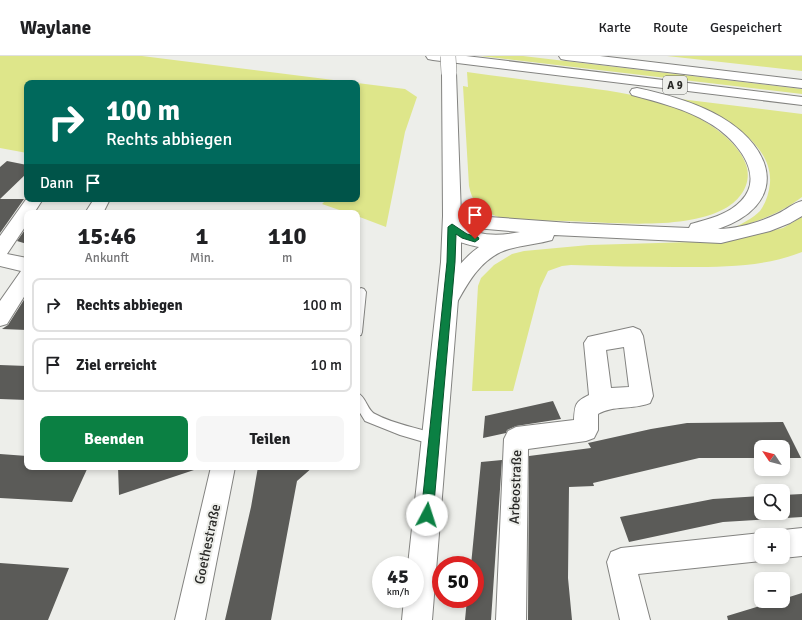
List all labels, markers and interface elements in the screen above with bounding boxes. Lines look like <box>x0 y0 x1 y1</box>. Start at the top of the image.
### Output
text: Waylane <box>20 16 91 40</box>
text: Karte <box>598 19 631 36</box>
text: Route <box>653 19 688 36</box>
text: Gespeichert <box>710 19 782 36</box>
road number: A 9 <box>663 76 687 94</box>
text: 100 m <box>106 94 180 128</box>
icon: right <box>40 96 92 148</box>
text: Rechts abbiegen <box>106 128 232 150</box>
icon: arrive <box>82 172 104 194</box>
text: Dann <box>40 174 74 192</box>
pin <box>458 198 492 239</box>
icon: arrive <box>464 204 486 226</box>
text: 15:46 <box>77 221 136 251</box>
text: 1 <box>196 221 208 251</box>
text: 110 <box>268 221 307 251</box>
text: Ankunft <box>85 250 129 266</box>
text: Min. <box>190 250 214 266</box>
text: m <box>282 250 292 266</box>
icon: right <box>42 294 64 316</box>
text: Rechts abbiegen <box>76 296 183 314</box>
text: 100 m <box>302 296 342 314</box>
icon: arrive <box>42 354 64 376</box>
text: Ziel erreicht <box>76 356 157 374</box>
text: 10 m <box>311 356 342 374</box>
button: Beenden <box>40 416 188 462</box>
button: Teilen <box>196 416 344 462</box>
north arrow <box>754 440 790 476</box>
map controls <box>754 440 790 608</box>
street label: Arbeostraße <box>506 450 525 524</box>
button: search <box>754 484 790 520</box>
position arrow <box>406 494 448 536</box>
street label: Goethestraße <box>191 502 224 586</box>
button: + <box>754 528 790 564</box>
speed limit sign: 50 <box>432 556 484 608</box>
text: 45 <box>387 564 409 589</box>
button: − <box>754 572 790 608</box>
text: km/h <box>387 586 409 598</box>

